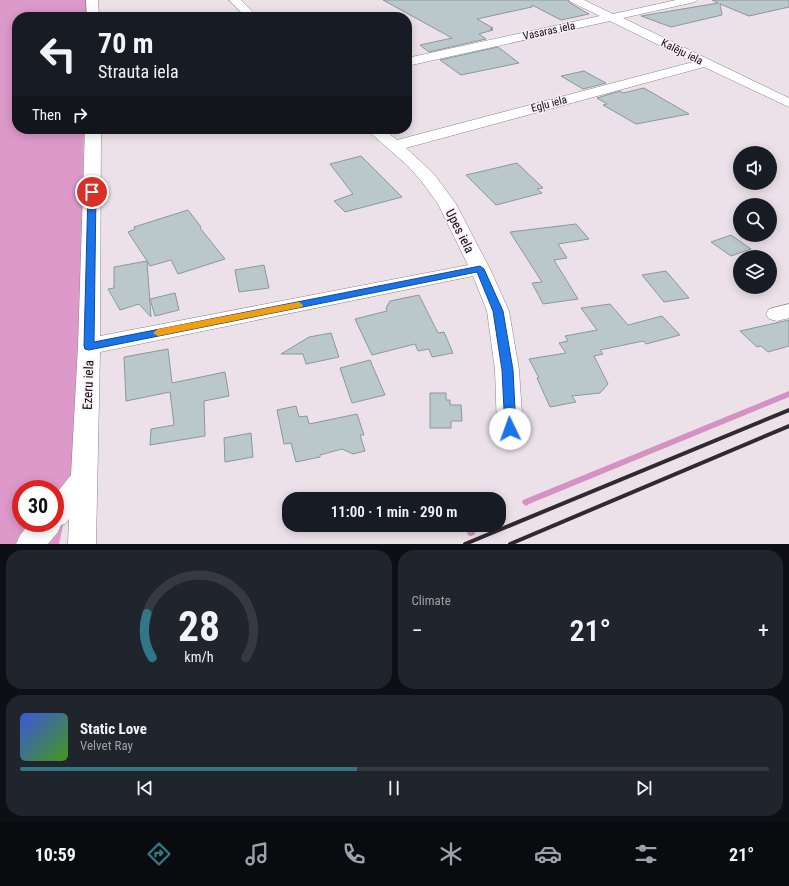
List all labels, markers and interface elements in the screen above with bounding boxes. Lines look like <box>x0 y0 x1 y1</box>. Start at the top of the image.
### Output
street label: Vasaras iela <box>522 19 576 43</box>
text: 70 m <box>98 27 154 60</box>
icon: left <box>32 28 84 80</box>
street label: Kalēju iela <box>659 36 705 68</box>
text: Strauta iela <box>98 61 179 82</box>
street label: Egļu iela <box>530 93 568 115</box>
icon: right <box>69 104 91 126</box>
text: Then <box>32 106 61 124</box>
map controls <box>733 146 777 294</box>
button: sound <box>733 146 777 190</box>
pin <box>75 175 109 209</box>
icon: arrive <box>81 181 103 203</box>
button: search <box>733 198 777 242</box>
street label: Upes iela <box>443 207 477 255</box>
button: layers <box>733 250 777 294</box>
street label: Ezeru iela <box>80 360 96 410</box>
position arrow <box>489 408 531 450</box>
speed limit sign: 30 <box>12 480 64 532</box>
text: 11:00 · 1 min · 290 m <box>331 503 457 521</box>
text: Climate <box>412 593 451 608</box>
text: 28 <box>178 601 220 650</box>
text: 21° <box>569 613 611 648</box>
text: − <box>412 618 423 643</box>
text: + <box>758 618 769 643</box>
text: km/h <box>184 648 213 664</box>
text: Static Love <box>80 720 147 738</box>
text: Velvet Ray <box>80 738 133 753</box>
icon: previous <box>134 777 156 799</box>
icon: pause <box>383 777 405 799</box>
icon: next <box>633 777 655 799</box>
icon: directions <box>145 840 173 868</box>
icon: music <box>243 840 271 868</box>
icon: phone <box>340 840 368 868</box>
icon: climate <box>437 840 465 868</box>
icon: car <box>534 840 562 868</box>
icon: filters <box>632 840 660 868</box>
text: 10:59 <box>35 844 76 865</box>
text: 21° <box>729 844 754 865</box>

